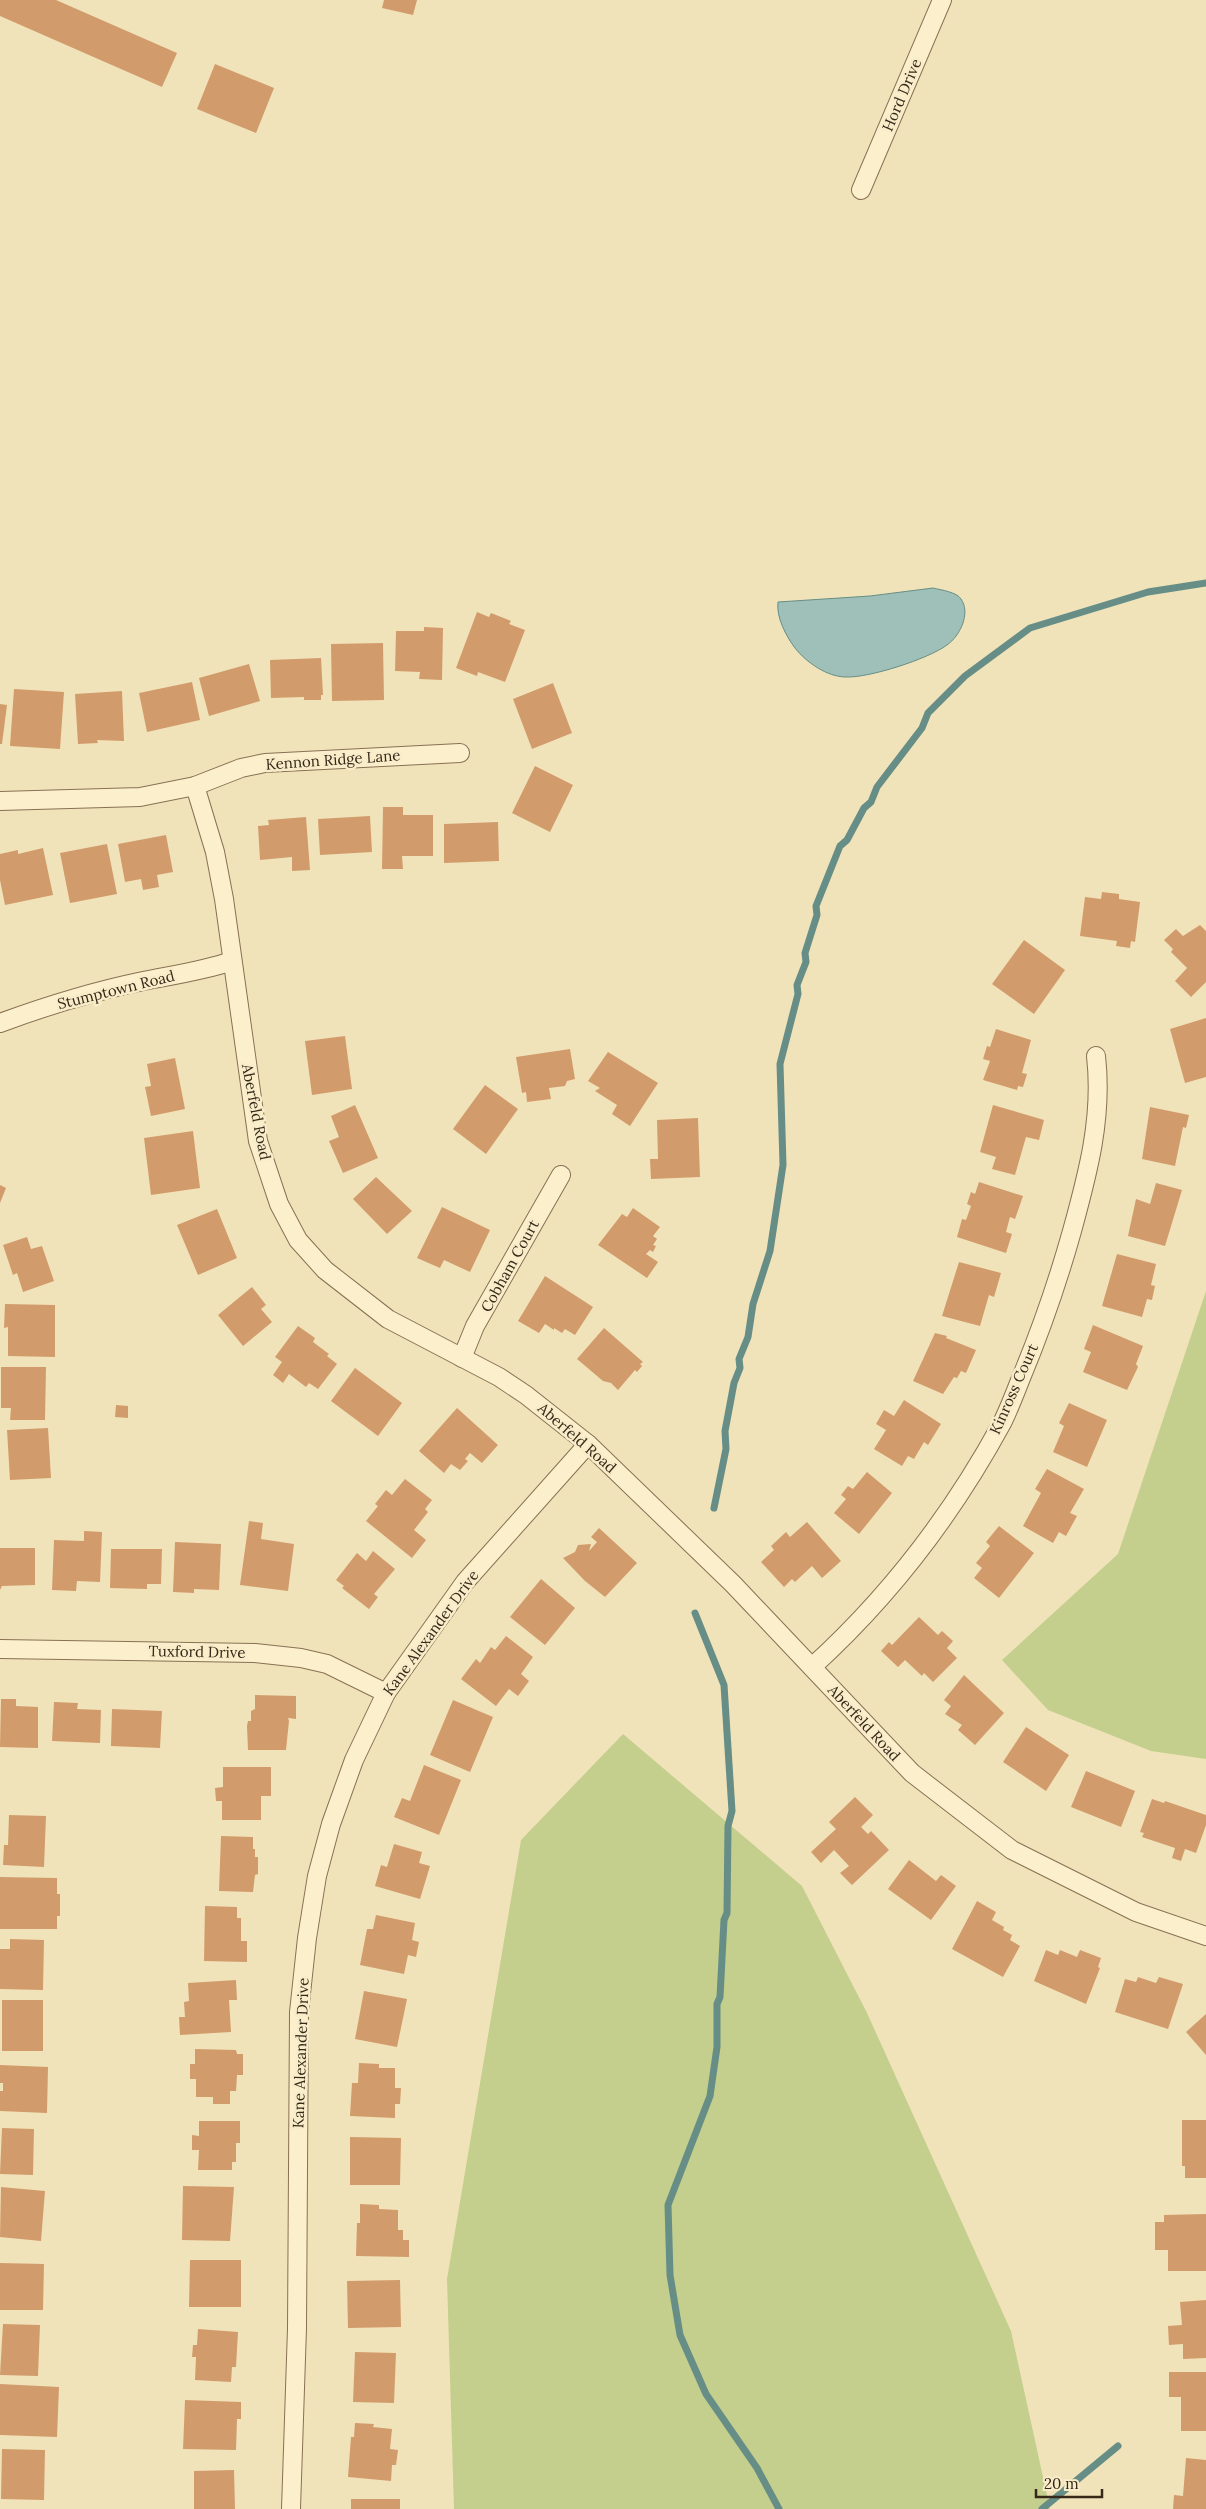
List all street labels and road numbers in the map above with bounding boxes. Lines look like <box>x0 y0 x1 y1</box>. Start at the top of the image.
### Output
street label: Hord Drive <box>878 56 925 134</box>
street label: Kennon Ridge Lane <box>265 745 401 774</box>
street label: Stumptown Road <box>55 966 176 1013</box>
street label: Aberfeld Road <box>238 1061 275 1162</box>
street label: Cobham Court <box>476 1216 543 1315</box>
street label: Kinross Court <box>985 1340 1042 1437</box>
street label: Aberfeld Road <box>533 1398 620 1477</box>
street label: Kane Alexander Drive <box>379 1566 483 1699</box>
street label: Tuxford Drive <box>148 1641 246 1662</box>
street label: Aberfeld Road <box>823 1680 905 1765</box>
street label: Kane Alexander Drive <box>288 1977 313 2129</box>

